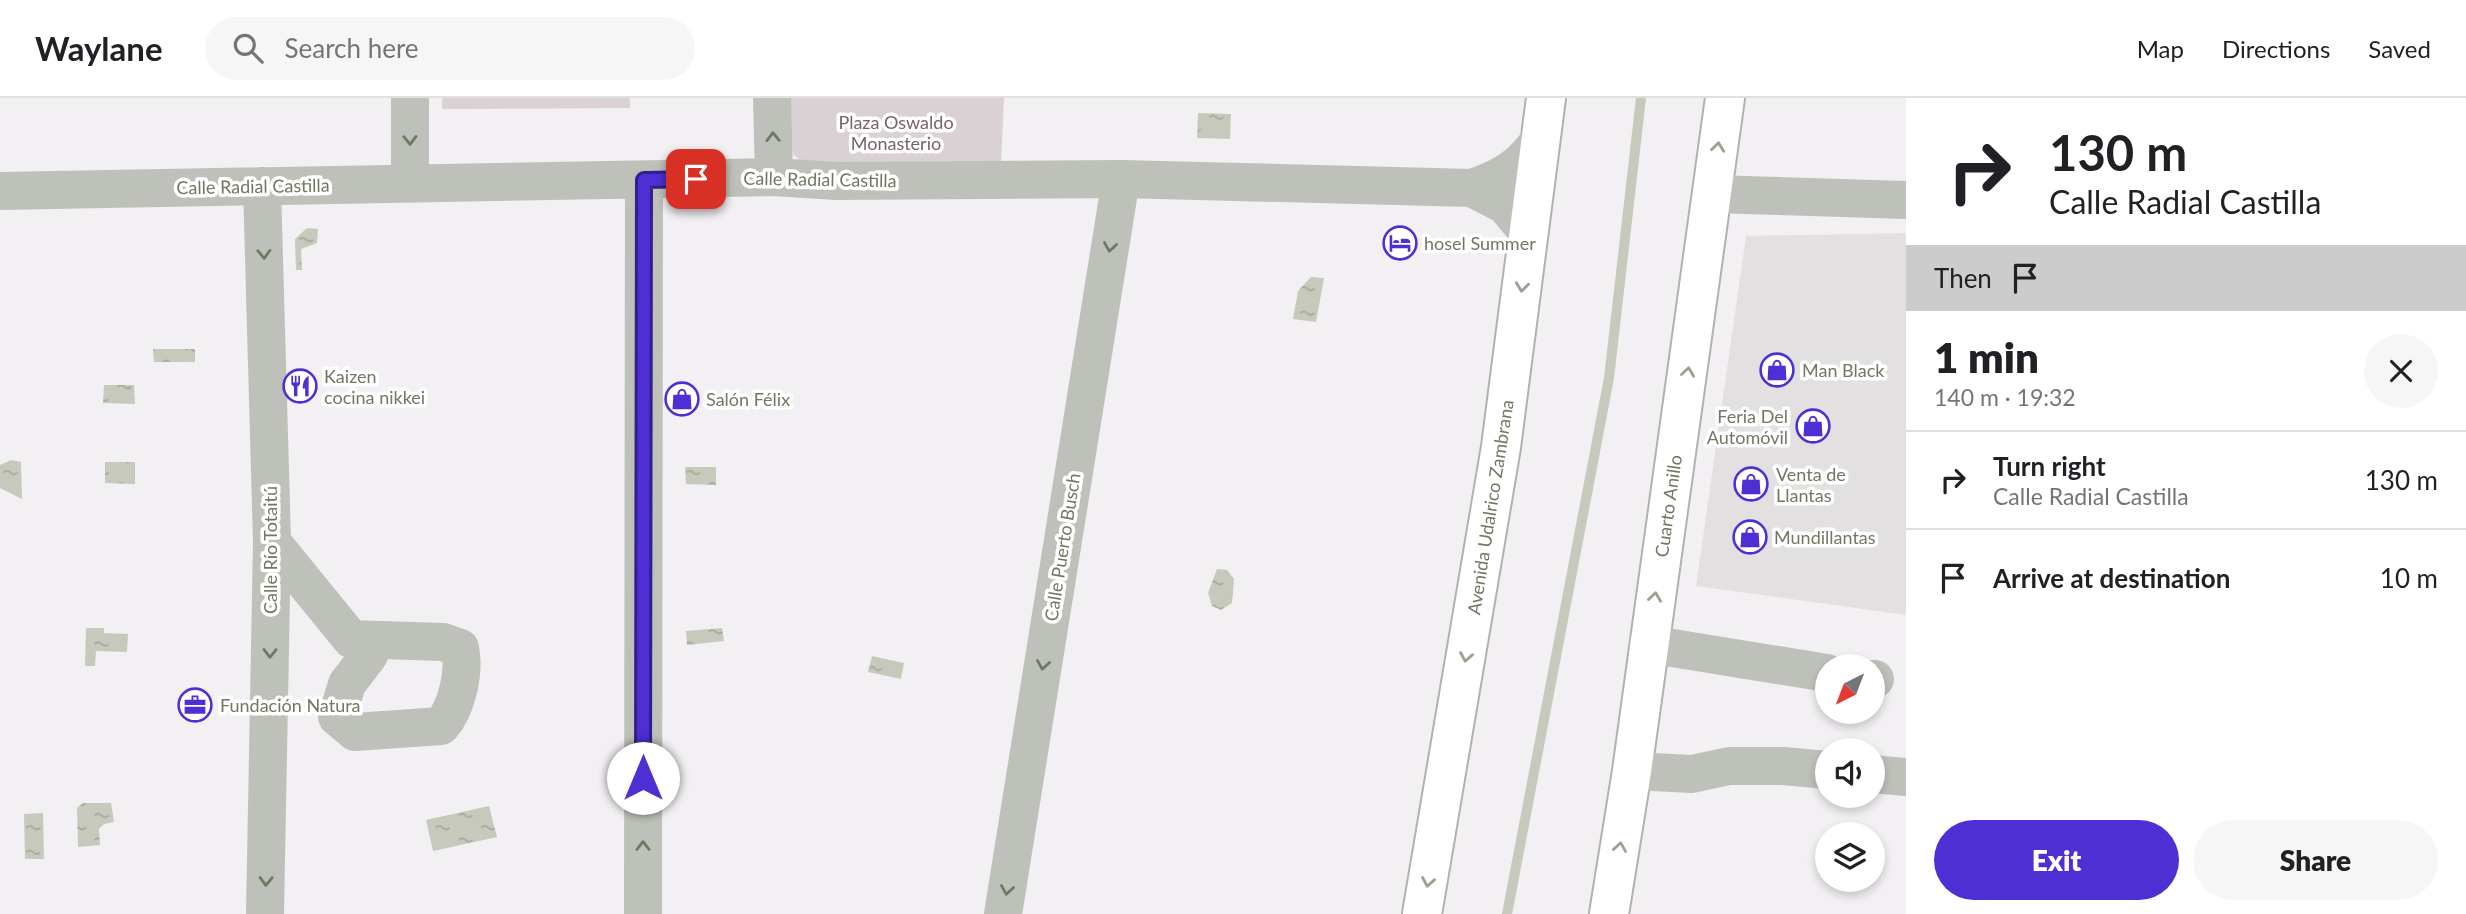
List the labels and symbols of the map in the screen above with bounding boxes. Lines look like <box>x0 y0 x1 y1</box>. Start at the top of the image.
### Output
park label: Plaza Oswaldo Monasterio <box>838 111 954 154</box>
one-way arrow <box>765 132 781 142</box>
one-way arrow <box>402 136 418 146</box>
one-way arrow <box>1711 141 1726 152</box>
pin <box>666 149 726 209</box>
street label: Calle Radial Castilla <box>743 167 897 191</box>
street label: Calle Radial Castilla <box>176 174 330 198</box>
hotel icon: hosel Summer <box>1381 224 1419 262</box>
place label: hosel Summer <box>1424 232 1536 254</box>
one-way arrow <box>1103 241 1118 253</box>
one-way arrow <box>256 249 271 260</box>
one-way arrow <box>1515 281 1530 293</box>
shop icon: Man Black <box>1758 351 1796 389</box>
place label: Man Black <box>1802 359 1885 381</box>
place label: Kaizen cocina nikkei <box>324 365 425 408</box>
one-way arrow <box>1680 366 1695 378</box>
restaurant icon: Kaizen cocina nikkei <box>281 367 319 405</box>
shop icon: Salón Félix <box>663 380 701 418</box>
place label: Salón Félix <box>706 388 790 410</box>
street label: Avenida Udalrico Zambrana <box>1462 398 1518 616</box>
place label: Feria Del Automóvil <box>1707 405 1788 448</box>
shop icon: Feria Del Automóvil <box>1794 407 1832 445</box>
street label: Cuarto Anillo <box>1650 453 1686 559</box>
place label: Venta de Llantas <box>1776 463 1846 506</box>
shop icon: Venta de Llantas <box>1732 465 1770 503</box>
street label: Calle Puerto Busch <box>1039 471 1085 623</box>
street label: Calle Río Totaitú <box>259 486 281 614</box>
shop icon: Mundillantas <box>1731 518 1769 556</box>
place label: Mundillantas <box>1774 526 1876 548</box>
one-way arrow <box>1647 591 1662 603</box>
one-way arrow <box>262 648 277 659</box>
one-way arrow <box>1459 652 1474 663</box>
north arrow <box>1815 654 1885 724</box>
one-way arrow <box>1036 659 1051 671</box>
office icon: Fundación Natura <box>176 686 214 724</box>
place label: Fundación Natura <box>220 694 361 716</box>
position arrow <box>606 741 680 815</box>
one-way arrow <box>635 840 651 851</box>
one-way arrow <box>1612 841 1627 853</box>
one-way arrow <box>258 876 273 887</box>
one-way arrow <box>1421 876 1436 888</box>
one-way arrow <box>1000 884 1015 896</box>

